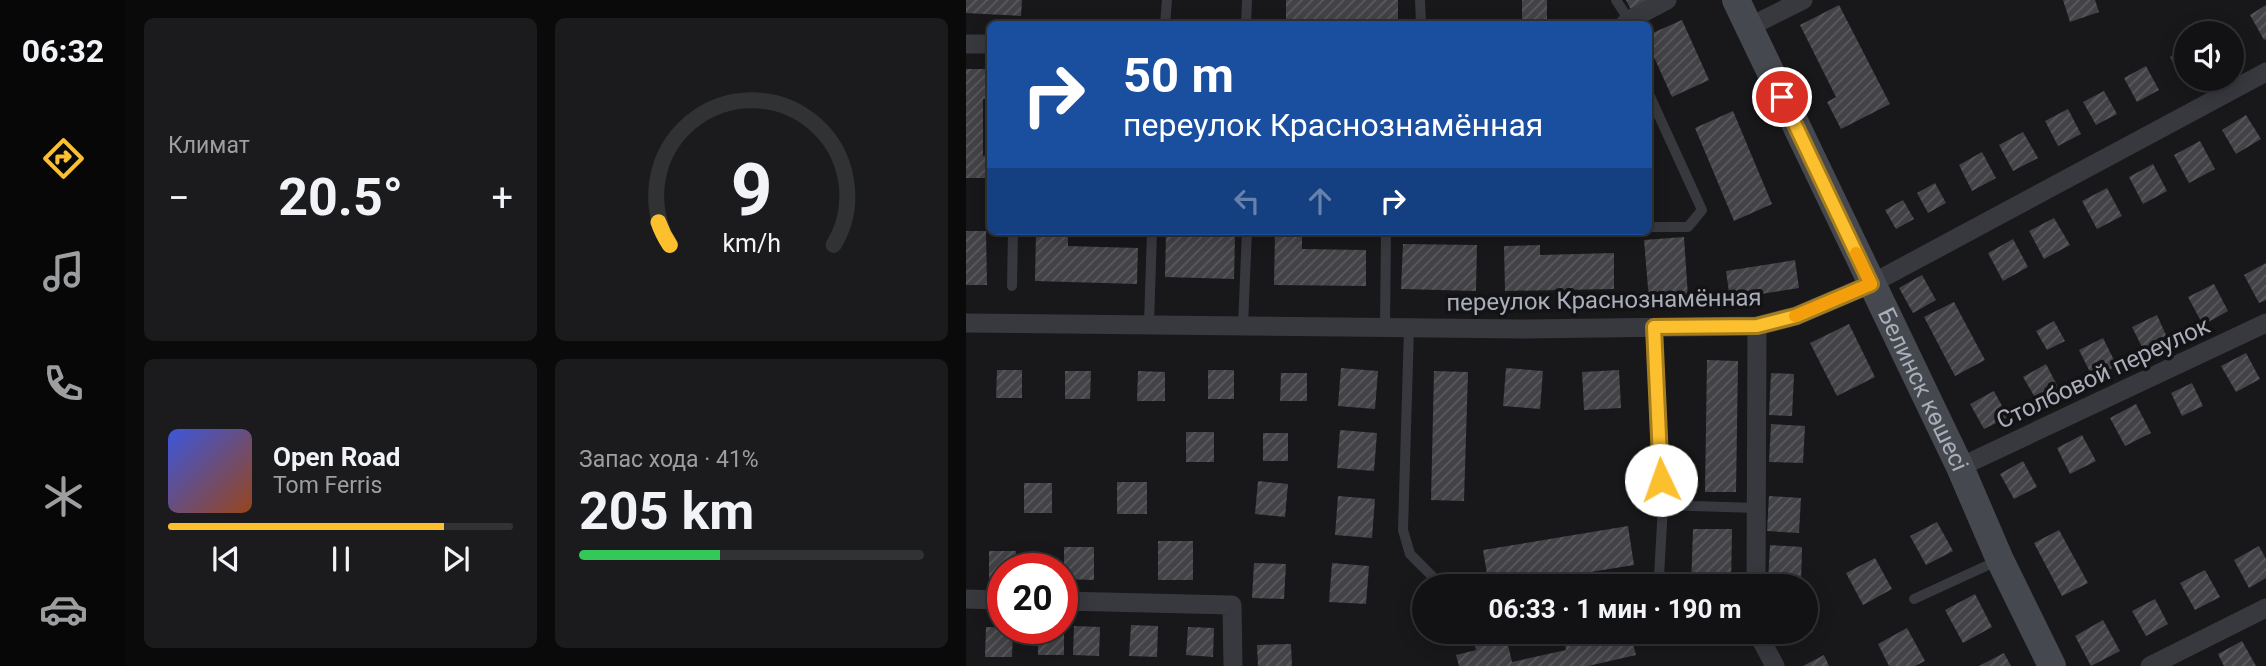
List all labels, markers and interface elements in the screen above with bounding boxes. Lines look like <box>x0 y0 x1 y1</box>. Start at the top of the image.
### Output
map controls <box>2174 21 2244 91</box>
button: sound <box>2174 21 2244 91</box>
text: 06:32 <box>22 32 104 70</box>
text: 50 m <box>1123 47 1234 104</box>
icon: right <box>1008 49 1099 140</box>
pin <box>1752 67 1812 127</box>
icon: arrive <box>1763 78 1801 116</box>
text: переулок Краснознамённая <box>1123 106 1543 144</box>
text: Климат <box>168 132 250 159</box>
icon: directions <box>39 134 88 183</box>
text: 9 <box>731 148 772 234</box>
text: 20.5° <box>278 167 403 228</box>
text: − <box>168 176 190 220</box>
text: + <box>491 176 513 220</box>
icon: left <box>1228 182 1266 220</box>
icon: ahead <box>1301 182 1339 220</box>
icon: right <box>1374 182 1412 220</box>
text: km/h <box>722 229 781 258</box>
icon: music <box>39 247 88 296</box>
street label: переулок Краснознамённая <box>1446 283 1762 317</box>
street label: Белинск көшесі <box>1872 303 1974 475</box>
street label: Столбовой переулок <box>1992 311 2214 435</box>
icon: phone <box>39 359 88 408</box>
text: Open Road <box>273 442 401 472</box>
position arrow <box>1624 443 1698 517</box>
text: Запас хода · 41% <box>579 446 759 473</box>
icon: climate <box>39 472 88 521</box>
text: Tom Ferris <box>273 472 382 499</box>
text: 205 km <box>579 481 754 542</box>
icon: previous <box>207 540 245 578</box>
icon: pause <box>322 540 360 578</box>
icon: next <box>437 540 475 578</box>
speed limit sign: 20 <box>987 553 1078 644</box>
icon: car <box>39 585 88 634</box>
text: 06:33 · 1 мин · 190 m <box>1489 594 1741 624</box>

